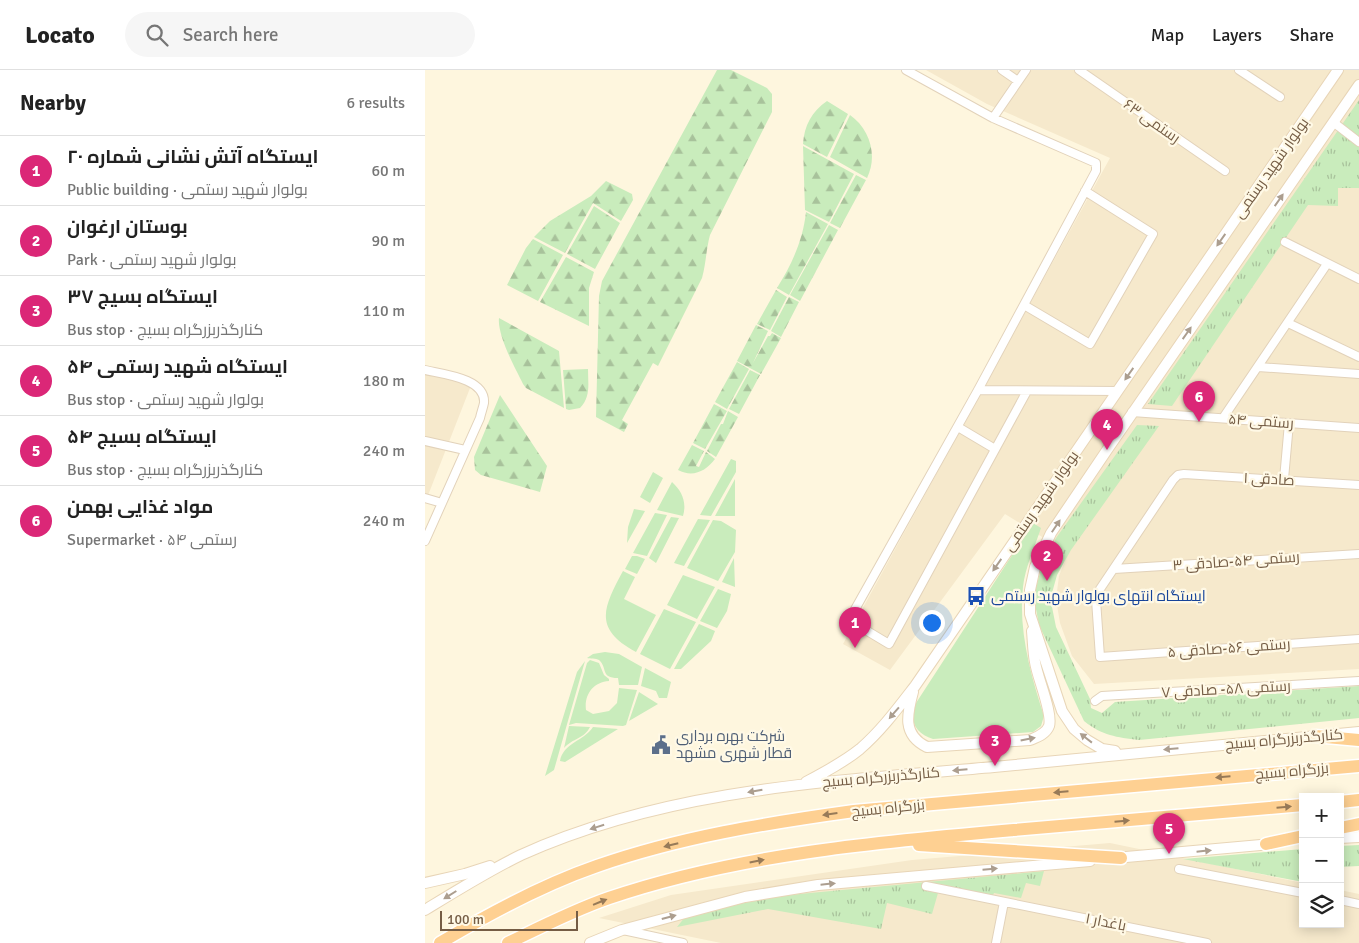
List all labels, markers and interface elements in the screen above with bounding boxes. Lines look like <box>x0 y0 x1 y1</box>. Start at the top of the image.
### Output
search box <box>125 12 475 57</box>
text: Locato <box>25 20 95 50</box>
icon: search <box>143 21 171 49</box>
text: Search here <box>183 23 279 47</box>
text: Map <box>1151 24 1184 46</box>
text: Layers <box>1212 24 1262 46</box>
text: Share <box>1290 24 1334 46</box>
text: Nearby <box>20 90 86 116</box>
text: 6 results <box>346 93 405 113</box>
street label: رستمی ۶۳ <box>1120 95 1184 148</box>
street label: بولوار شهید رستمی <box>1230 114 1313 222</box>
text: ایستگاه آتش نشانی شماره ۲۰ <box>67 145 318 169</box>
text: 1 <box>32 161 40 181</box>
text: 60 m <box>371 161 405 181</box>
text: Public building · بولوار شهید رستمی <box>67 180 308 200</box>
one-way arrow <box>1274 193 1284 207</box>
text: بوستان ارغوان <box>67 215 188 239</box>
text: 2 <box>32 231 40 251</box>
text: 90 m <box>371 231 405 251</box>
one-way arrow <box>1216 233 1226 247</box>
text: Park · بولوار شهید رستمی <box>67 250 237 270</box>
text: ایستگاه بسیج ۳۷ <box>67 285 218 309</box>
text: 3 <box>32 301 40 321</box>
text: 110 m <box>363 301 405 321</box>
text: Bus stop · کنارگذربزرگراه بسیج <box>67 320 263 340</box>
one-way arrow <box>1182 327 1192 340</box>
text: ایستگاه شهید رستمی ۵۴ <box>67 355 288 379</box>
one-way arrow <box>1124 367 1134 380</box>
text: 4 <box>32 371 40 391</box>
text: 180 m <box>363 371 405 391</box>
pin: 6 <box>1183 381 1215 422</box>
text: Bus stop · بولوار شهید رستمی <box>67 390 264 410</box>
pin: 4 <box>1091 409 1123 450</box>
street label: رستمی ۵۴ <box>1228 410 1294 433</box>
text: ایستگاه بسیج ۵۴ <box>67 425 217 449</box>
text: 5 <box>32 441 40 461</box>
text: 240 m <box>363 441 405 461</box>
street label: بولوار شهید رستمی <box>1000 447 1083 555</box>
text: Bus stop · کنارگذربزرگراه بسیج <box>67 460 263 480</box>
street label: صادقی ۱ <box>1243 469 1295 490</box>
text: مواد غذایی بهمن <box>67 495 213 519</box>
text: 6 <box>32 511 40 531</box>
text: 240 m <box>363 511 405 531</box>
one-way arrow <box>1051 519 1061 532</box>
text: Supermarket · رستمی ۵۴ <box>67 530 237 550</box>
pin: 2 <box>1031 540 1063 581</box>
street label: رستمی ۵۴-صادقی ۳ <box>1172 548 1300 575</box>
one-way arrow <box>992 558 1002 572</box>
bus stop icon: ایستگاه انتهای بولوار شهید رستمی <box>965 585 987 607</box>
place label: ایستگاه انتهای بولوار شهید رستمی <box>991 587 1206 606</box>
pin: 1 <box>839 607 871 648</box>
your location <box>919 610 945 636</box>
street label: رستمی ۵۶-صادقی ۵ <box>1167 635 1291 662</box>
street label: رستمی ۵۸- صادقی ۷ <box>1161 677 1291 702</box>
one-way arrow <box>888 706 900 718</box>
pin: 3 <box>979 725 1011 766</box>
street label: کنارگذربزرگراه بسیج <box>1224 725 1344 755</box>
place label: شرکت بهره برداری قطار شهری مشهد <box>676 727 792 763</box>
one-way arrow <box>1079 733 1092 744</box>
public building icon: شرکت بهره برداری قطار شهری مشهد <box>650 734 672 756</box>
one-way arrow <box>1021 735 1036 743</box>
one-way arrow <box>1163 745 1179 753</box>
street label: بزرگراه بسیج <box>1254 759 1330 785</box>
street label: کنارگذربزرگراه بسیج <box>821 763 941 793</box>
one-way arrow <box>952 766 968 774</box>
one-way arrow <box>1215 774 1231 782</box>
one-way arrow <box>747 787 763 795</box>
one-way arrow <box>1053 788 1069 796</box>
map controls <box>1299 793 1344 928</box>
button: + <box>1299 793 1344 838</box>
street label: بزرگراه بسیج <box>850 795 926 823</box>
one-way arrow <box>1276 802 1292 810</box>
one-way arrow <box>822 811 838 819</box>
pin: 5 <box>1153 813 1185 854</box>
one-way arrow <box>1114 816 1130 824</box>
one-way arrow <box>589 824 604 832</box>
button: − <box>1299 838 1344 883</box>
one-way arrow <box>663 841 678 849</box>
one-way arrow <box>1196 846 1212 854</box>
one-way arrow <box>750 856 766 864</box>
one-way arrow <box>982 865 998 873</box>
one-way arrow <box>820 880 836 888</box>
button: layers <box>1299 883 1344 928</box>
one-way arrow <box>443 890 456 900</box>
one-way arrow <box>593 897 608 905</box>
scale bar <box>440 908 577 931</box>
street label: باغدار ۱ <box>1084 909 1128 935</box>
text: 100 m <box>447 911 484 928</box>
one-way arrow <box>662 913 677 921</box>

